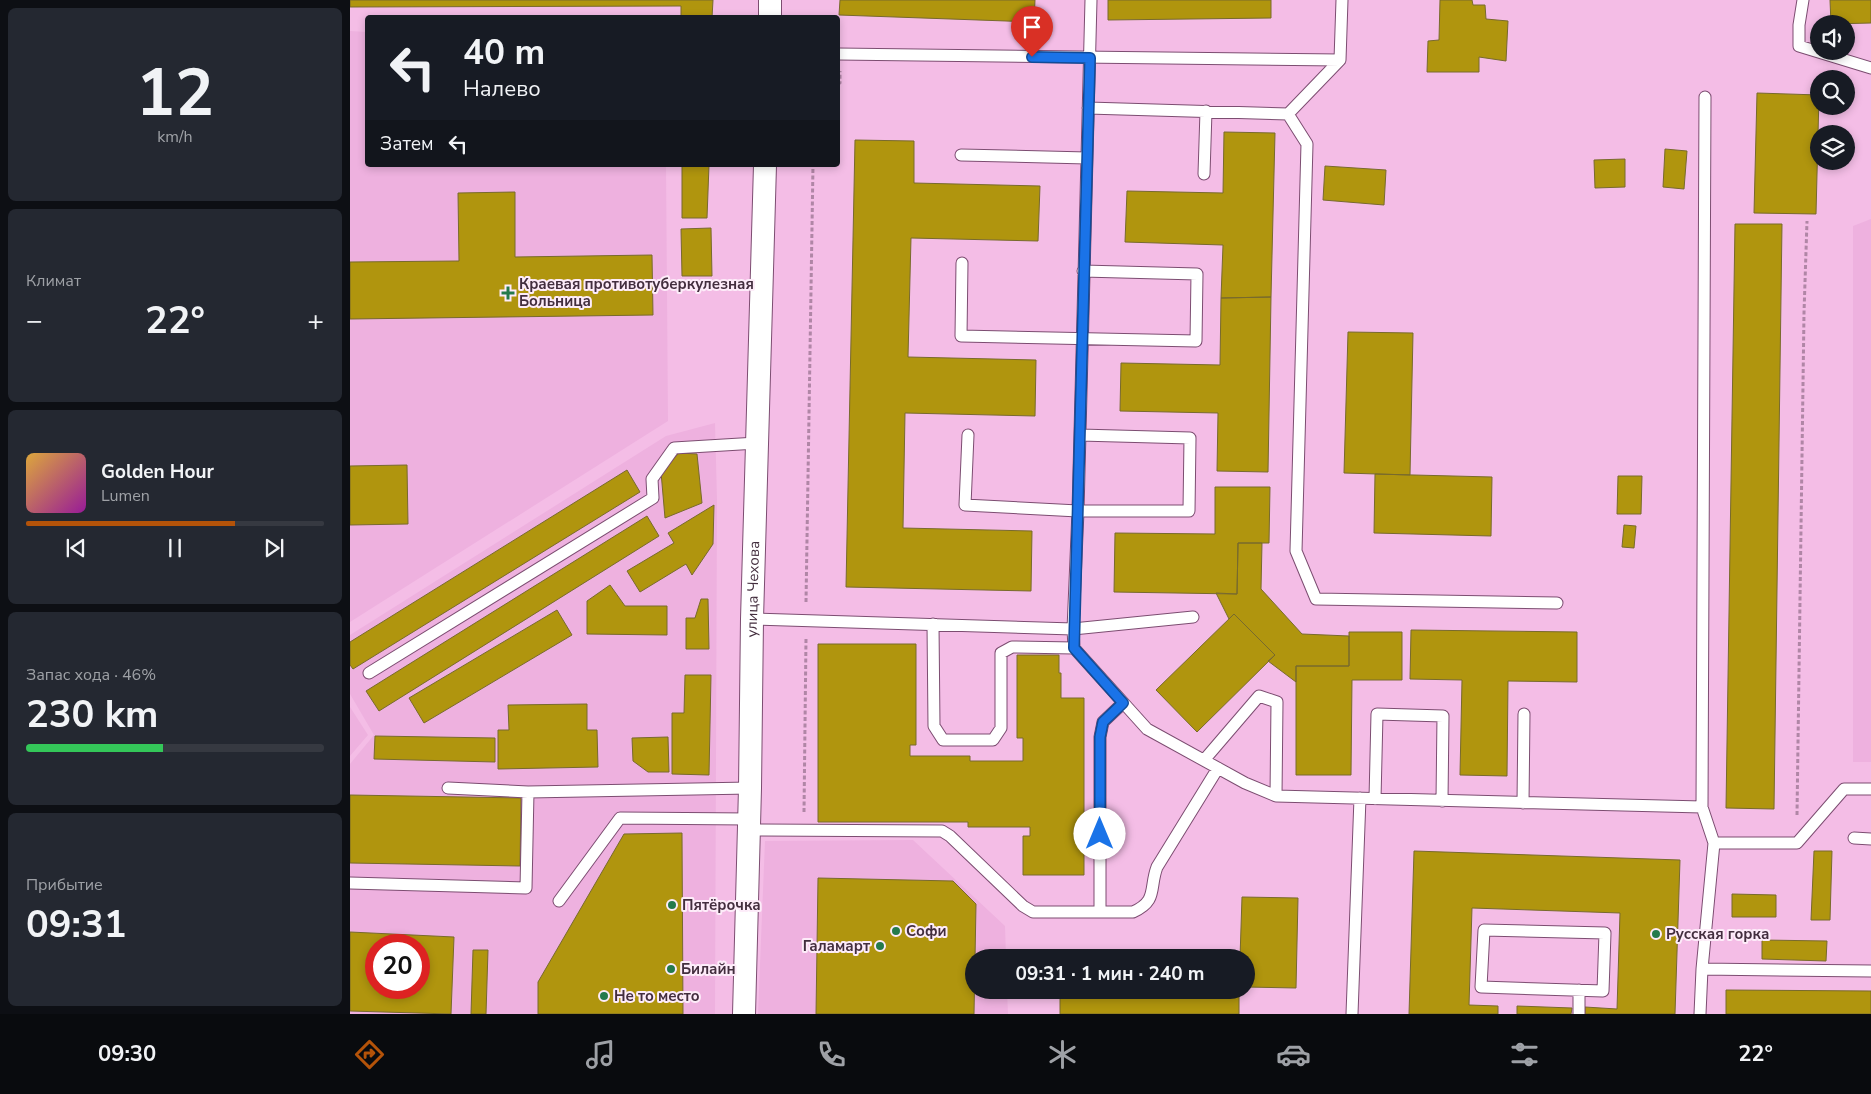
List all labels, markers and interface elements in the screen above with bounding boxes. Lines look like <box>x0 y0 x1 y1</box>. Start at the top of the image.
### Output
pin <box>1011 6 1053 57</box>
icon: arrive <box>1018 13 1046 41</box>
map controls <box>1810 15 1855 170</box>
button: sound <box>1810 15 1855 60</box>
text: 40 m <box>463 29 545 76</box>
icon: left <box>380 35 445 100</box>
text: 12 <box>136 49 214 138</box>
button: search <box>1810 70 1855 115</box>
text: Налево <box>463 74 541 104</box>
button: layers <box>1810 125 1855 170</box>
text: km/h <box>157 126 193 148</box>
icon: left <box>444 130 472 158</box>
text: Затем <box>380 131 434 157</box>
text: Климат <box>26 270 81 292</box>
place label: Краевая противотуберкулезная Больница <box>519 274 754 311</box>
marker: Краевая противотуберкулезная Больница <box>501 286 515 300</box>
text: 22° <box>145 295 205 346</box>
text: − <box>26 302 43 340</box>
text: + <box>307 302 324 340</box>
text: Golden Hour <box>101 459 214 485</box>
text: Lumen <box>101 485 150 507</box>
icon: previous <box>62 534 90 562</box>
icon: pause <box>161 534 189 562</box>
icon: next <box>260 534 288 562</box>
street label: улица Чехова <box>742 541 764 637</box>
text: Запас хода · 46% <box>26 664 156 686</box>
text: 230 km <box>26 689 158 740</box>
position arrow <box>1073 807 1125 859</box>
text: Прибытие <box>26 874 103 896</box>
place label: Пятёрочка <box>682 895 761 915</box>
text: 09:31 <box>26 899 127 950</box>
marker: Пятёрочка <box>666 899 678 911</box>
place label: Софи <box>906 921 947 941</box>
place label: Русская горка <box>1666 924 1769 944</box>
marker: Софи <box>890 925 902 937</box>
marker: Русская горка <box>1650 928 1662 940</box>
speed limit sign: 20 <box>365 934 430 999</box>
place label: Галамарт <box>803 936 870 956</box>
marker: Галамарт <box>874 940 886 952</box>
place label: Билайн <box>681 959 736 979</box>
text: 09:31 · 1 мин · 240 m <box>1016 961 1204 987</box>
marker: Билайн <box>665 963 677 975</box>
place label: Не то место <box>614 986 700 1006</box>
marker: Не то место <box>598 990 610 1002</box>
icon: directions <box>352 1037 387 1072</box>
icon: music <box>583 1037 618 1072</box>
icon: phone <box>814 1037 849 1072</box>
icon: climate <box>1045 1037 1080 1072</box>
icon: car <box>1276 1037 1311 1072</box>
icon: filters <box>1507 1037 1542 1072</box>
text: 09:30 <box>98 1039 156 1069</box>
text: 22° <box>1738 1039 1773 1069</box>

